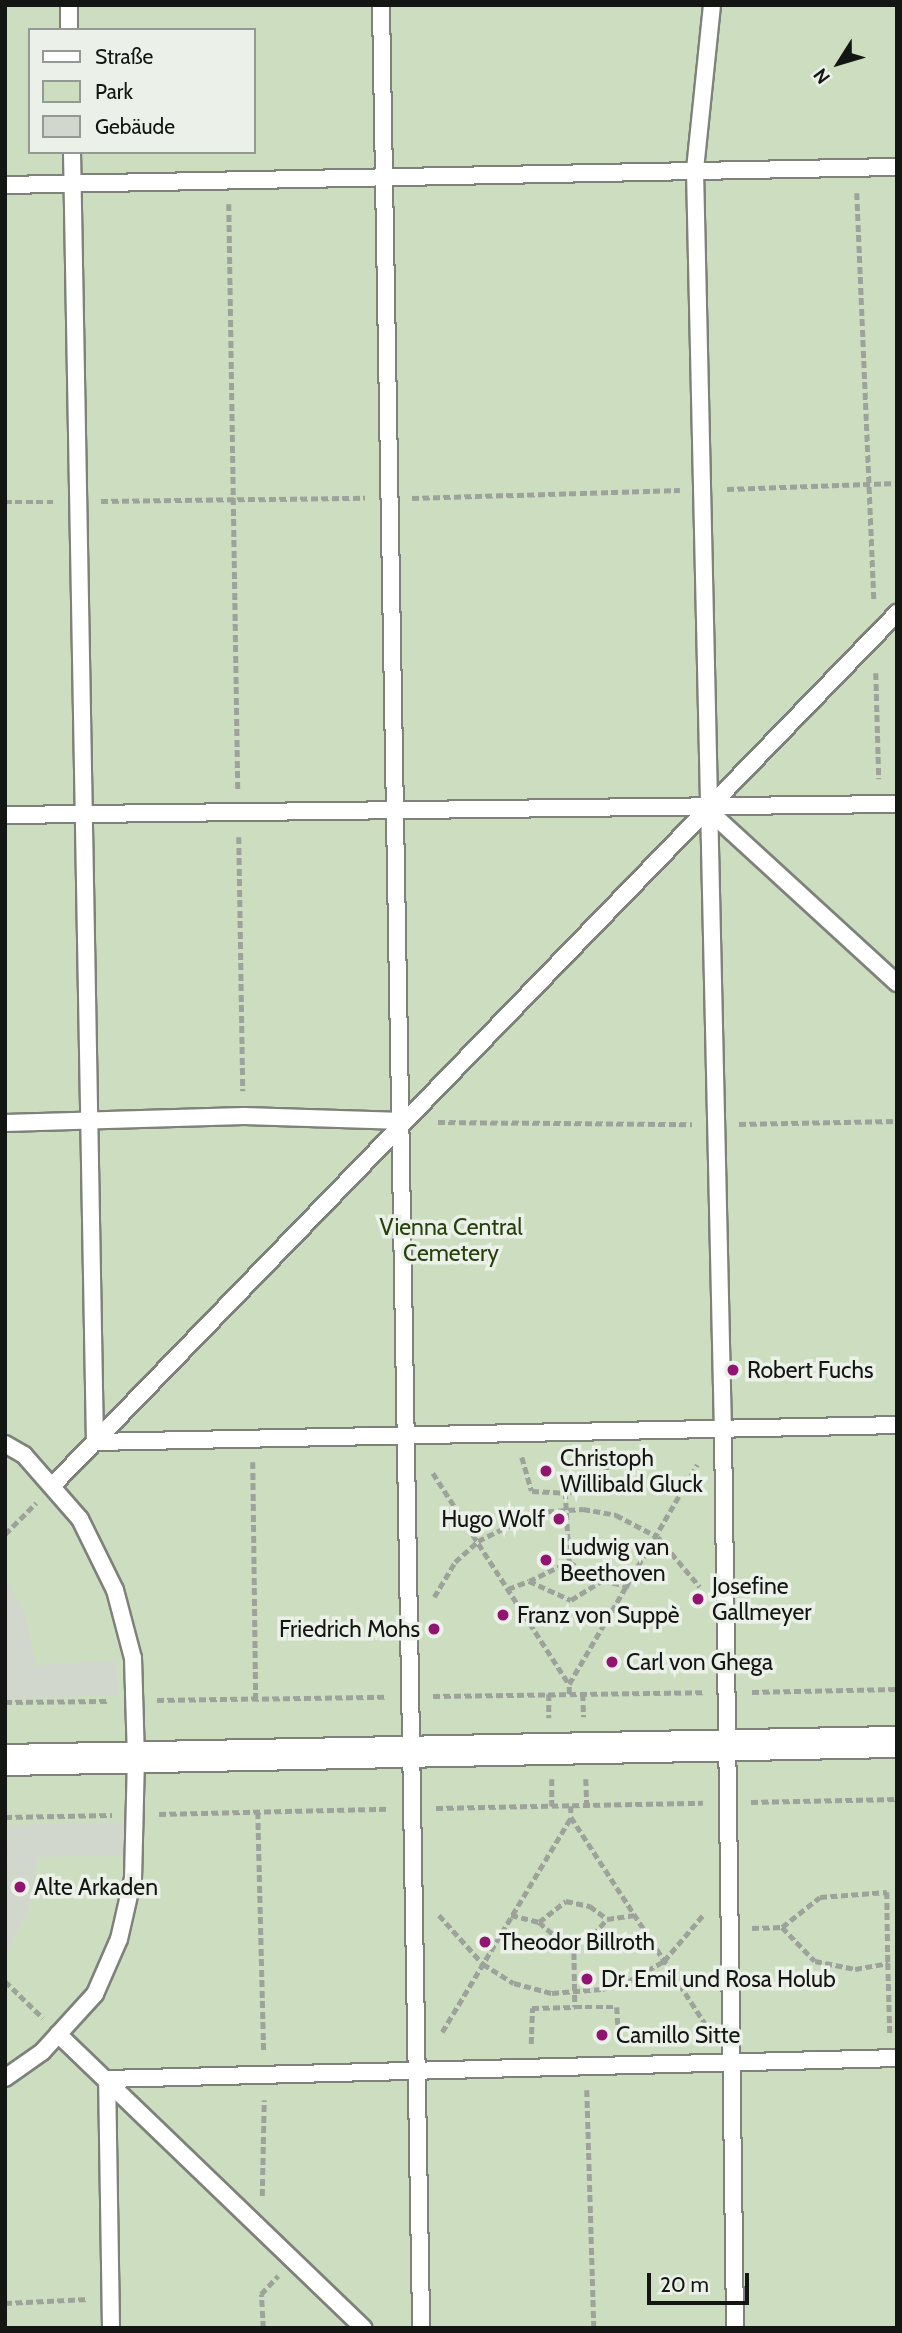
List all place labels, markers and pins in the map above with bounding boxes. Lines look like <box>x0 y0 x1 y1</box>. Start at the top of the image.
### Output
place label: Robert Fuchs <box>747 1356 873 1384</box>
marker: Robert Fuchs <box>725 1362 741 1378</box>
place label: Christoph Willibald Gluck <box>560 1444 703 1498</box>
marker: Christoph Willibald Gluck <box>538 1463 554 1479</box>
place label: Hugo Wolf <box>441 1505 545 1533</box>
marker: Hugo Wolf <box>551 1511 567 1527</box>
place label: Ludwig van Beethoven <box>560 1533 669 1587</box>
marker: Ludwig van Beethoven <box>538 1552 554 1568</box>
place label: Josefine Gallmeyer <box>712 1572 812 1626</box>
marker: Josefine Gallmeyer <box>690 1591 706 1607</box>
place label: Franz von Suppè <box>517 1601 680 1629</box>
marker: Franz von Suppè <box>495 1607 511 1623</box>
place label: Friedrich Mohs <box>279 1615 420 1643</box>
marker: Friedrich Mohs <box>426 1621 442 1637</box>
place label: Carl von Ghega <box>626 1648 773 1676</box>
marker: Carl von Ghega <box>604 1654 620 1670</box>
place label: Alte Arkaden <box>34 1873 158 1901</box>
marker: Alte Arkaden <box>12 1879 28 1895</box>
place label: Theodor Billroth <box>499 1928 655 1956</box>
marker: Theodor Billroth <box>477 1934 493 1950</box>
place label: Dr. Emil und Rosa Holub <box>601 1965 836 1993</box>
marker: Dr. Emil und Rosa Holub <box>579 1971 595 1987</box>
place label: Camillo Sitte <box>616 2021 740 2049</box>
marker: Camillo Sitte <box>594 2027 610 2043</box>

